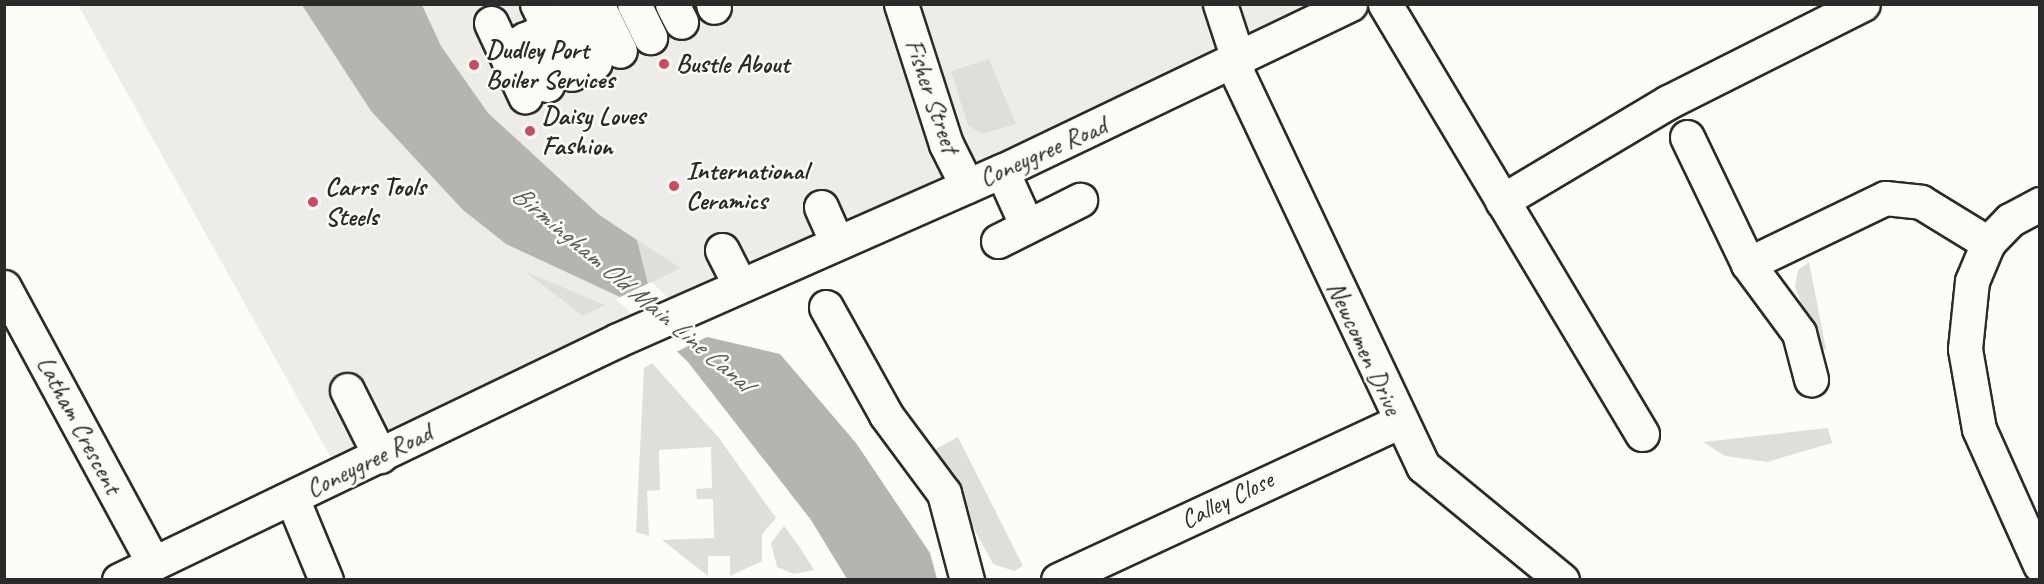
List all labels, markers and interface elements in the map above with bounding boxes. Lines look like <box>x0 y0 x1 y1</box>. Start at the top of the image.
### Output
place label: Dudley Port Boiler Services <box>486 34 615 96</box>
street label: Fisher Street <box>898 35 966 157</box>
place label: Bustle About <box>676 48 789 80</box>
marker: Bustle About <box>657 57 671 71</box>
marker: Dudley Port Boiler Services <box>467 58 481 72</box>
place label: Daisy Loves Fashion <box>542 100 645 162</box>
street label: Coneygree Road <box>975 110 1111 194</box>
marker: Daisy Loves Fashion <box>523 124 537 138</box>
place label: International Ceramics <box>686 155 808 216</box>
place label: Carrs Tools Steels <box>325 171 425 232</box>
water label: Birmingham Old Main Line Canal <box>505 178 759 398</box>
marker: International Ceramics <box>667 179 681 193</box>
marker: Carrs Tools Steels <box>306 195 320 209</box>
street label: Newcomen Drive <box>1319 276 1409 420</box>
street label: Latham Crescent <box>30 351 128 499</box>
street label: Coneygree Road <box>301 417 437 505</box>
street label: Calley Close <box>1176 464 1278 536</box>

